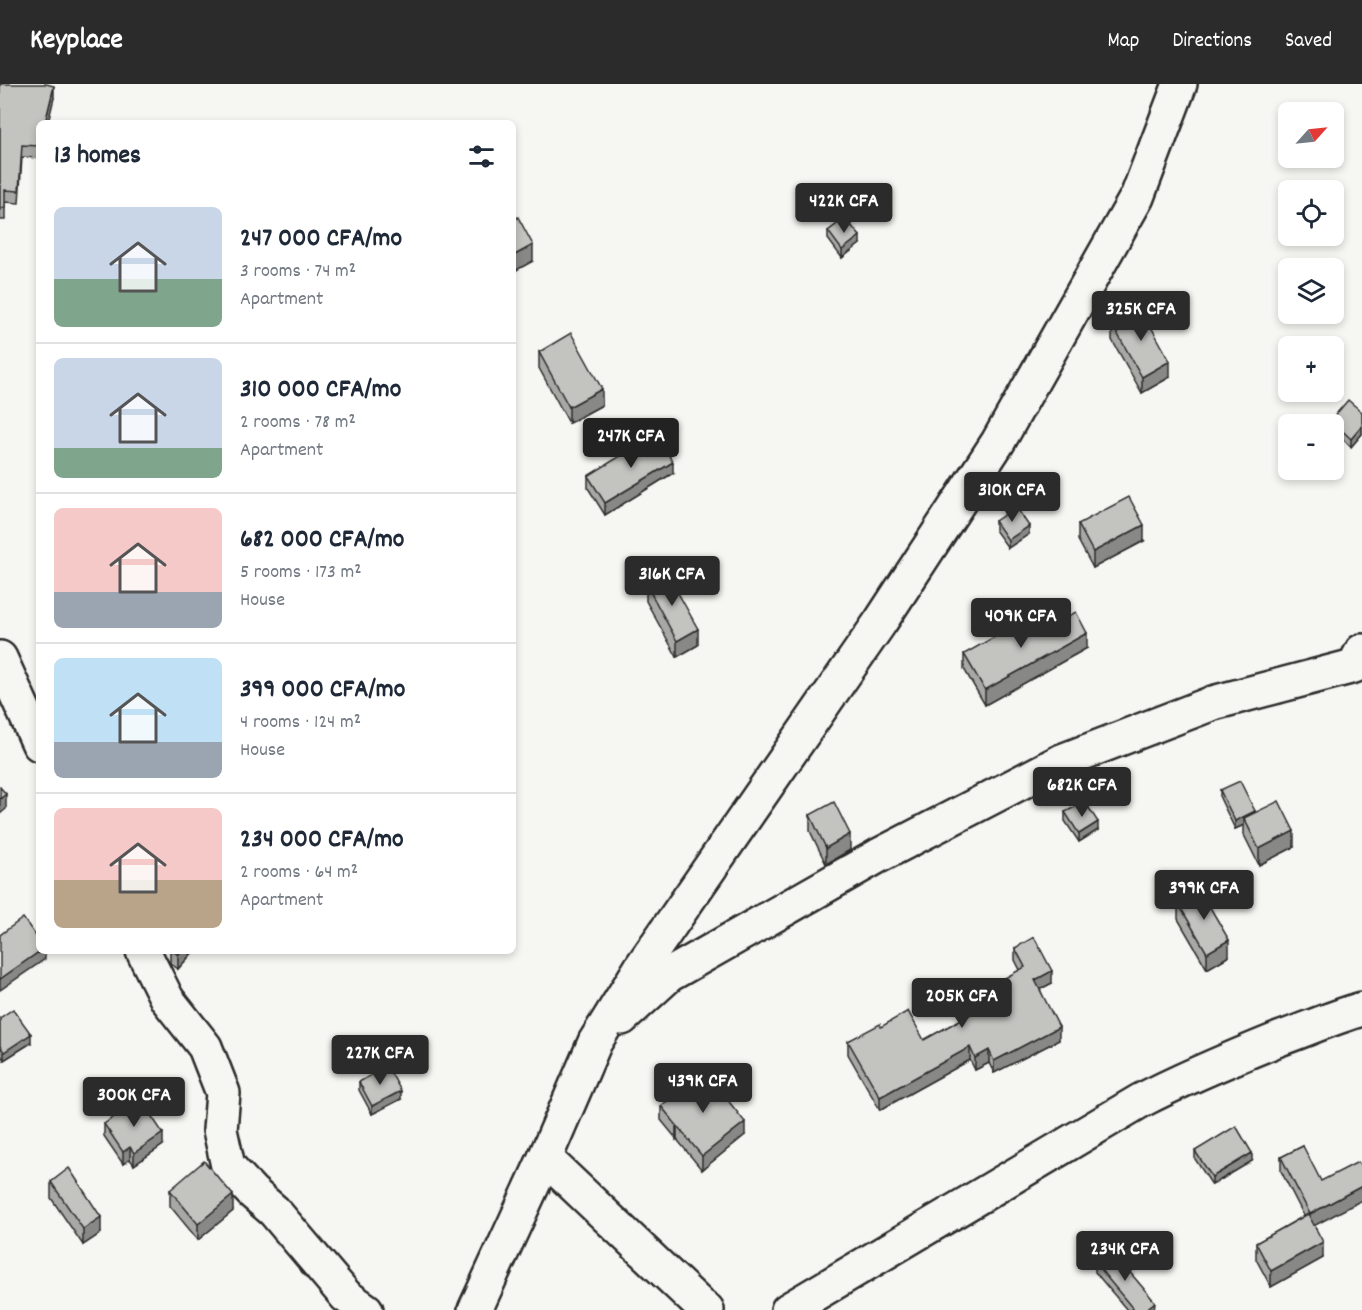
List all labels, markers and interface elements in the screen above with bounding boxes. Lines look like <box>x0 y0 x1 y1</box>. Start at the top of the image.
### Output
text: Keyplace <box>30 22 123 62</box>
text: Map <box>1108 27 1139 57</box>
text: Directions <box>1172 27 1252 57</box>
text: Saved <box>1285 27 1332 57</box>
north arrow <box>1278 102 1344 168</box>
map controls <box>1278 102 1344 480</box>
text: 13 homes <box>54 138 141 175</box>
icon: filters <box>465 140 498 173</box>
button: locate <box>1278 180 1344 246</box>
pin: 422K CFA <box>782 183 906 234</box>
text: 422K CFA <box>809 188 879 216</box>
text: 247 000 CFA/mo <box>240 221 402 258</box>
icon: home <box>102 231 174 303</box>
text: 3 rooms · 74 m² <box>240 258 356 286</box>
button: layers <box>1278 258 1344 324</box>
text: Apartment <box>240 286 323 314</box>
pin: 325K CFA <box>1079 291 1203 342</box>
text: 325K CFA <box>1106 296 1176 324</box>
button: + <box>1278 336 1344 402</box>
text: 310 000 CFA/mo <box>240 372 401 409</box>
icon: home <box>102 382 174 454</box>
text: 2 rooms · 78 m² <box>240 409 356 437</box>
button: − <box>1278 414 1344 480</box>
pin: 247K CFA <box>569 418 693 469</box>
text: 247K CFA <box>597 423 665 451</box>
text: Apartment <box>240 437 323 465</box>
pin: 310K CFA <box>950 472 1074 523</box>
text: 310K CFA <box>978 477 1046 505</box>
text: 682 000 CFA/mo <box>240 522 404 559</box>
icon: home <box>102 532 174 604</box>
pin: 316K CFA <box>610 556 734 607</box>
text: 5 rooms · 173 m² <box>240 559 361 587</box>
text: 316K CFA <box>639 561 705 589</box>
text: House <box>240 587 285 615</box>
pin: 409K CFA <box>959 598 1083 649</box>
text: 409K CFA <box>985 603 1057 631</box>
text: 399 000 CFA/mo <box>240 672 405 709</box>
icon: home <box>102 682 174 754</box>
text: 4 rooms · 124 m² <box>240 709 361 737</box>
text: House <box>240 737 285 765</box>
pin: 682K CFA <box>1020 767 1144 818</box>
text: 682K CFA <box>1047 772 1117 800</box>
text: 234 000 CFA/mo <box>240 822 404 859</box>
icon: home <box>102 832 174 904</box>
text: 2 rooms · 64 m² <box>240 859 358 887</box>
pin: 399K CFA <box>1142 870 1266 921</box>
text: 399K CFA <box>1169 875 1239 903</box>
text: Apartment <box>240 887 323 915</box>
pin: 205K CFA <box>900 978 1024 1029</box>
text: 205K CFA <box>926 983 998 1011</box>
pin: 227K CFA <box>318 1035 442 1086</box>
text: 227K CFA <box>346 1040 414 1068</box>
pin: 439K CFA <box>641 1063 765 1114</box>
text: 439K CFA <box>668 1068 738 1096</box>
pin: 300K CFA <box>72 1077 196 1128</box>
text: 300K CFA <box>97 1082 171 1110</box>
pin: 234K CFA <box>1063 1231 1187 1282</box>
text: 234K CFA <box>1090 1236 1160 1264</box>

